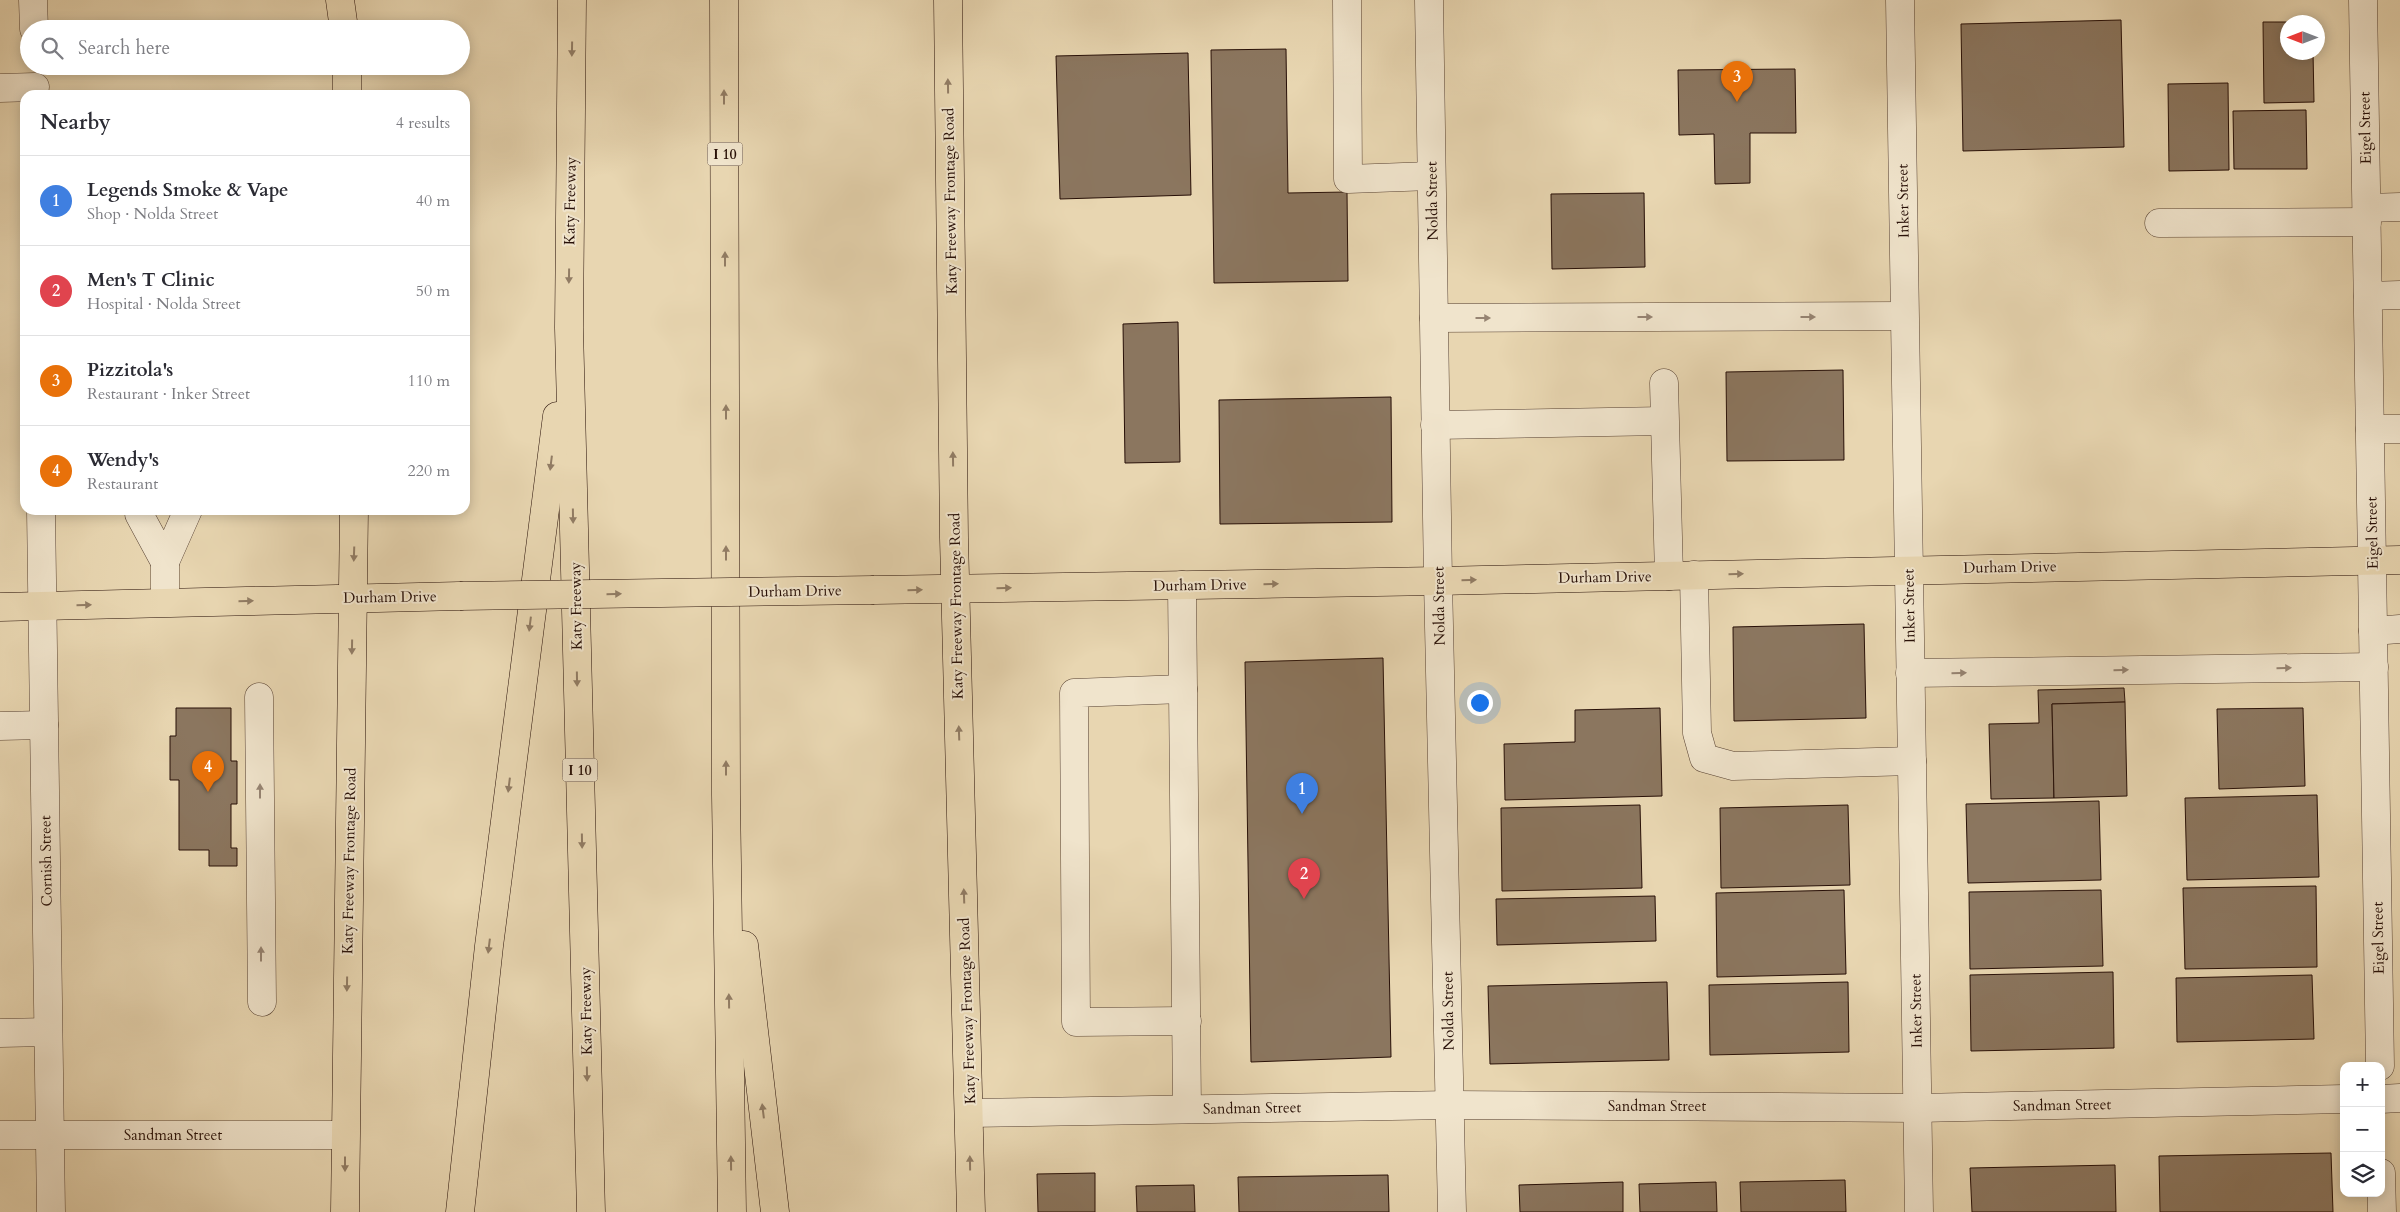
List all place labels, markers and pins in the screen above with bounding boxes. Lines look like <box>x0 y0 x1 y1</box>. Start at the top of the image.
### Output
pin: 3 <box>1721 61 1753 102</box>
pin: 4 <box>192 751 224 792</box>
pin: 1 <box>1286 773 1318 814</box>
pin: 2 <box>1288 858 1320 899</box>

